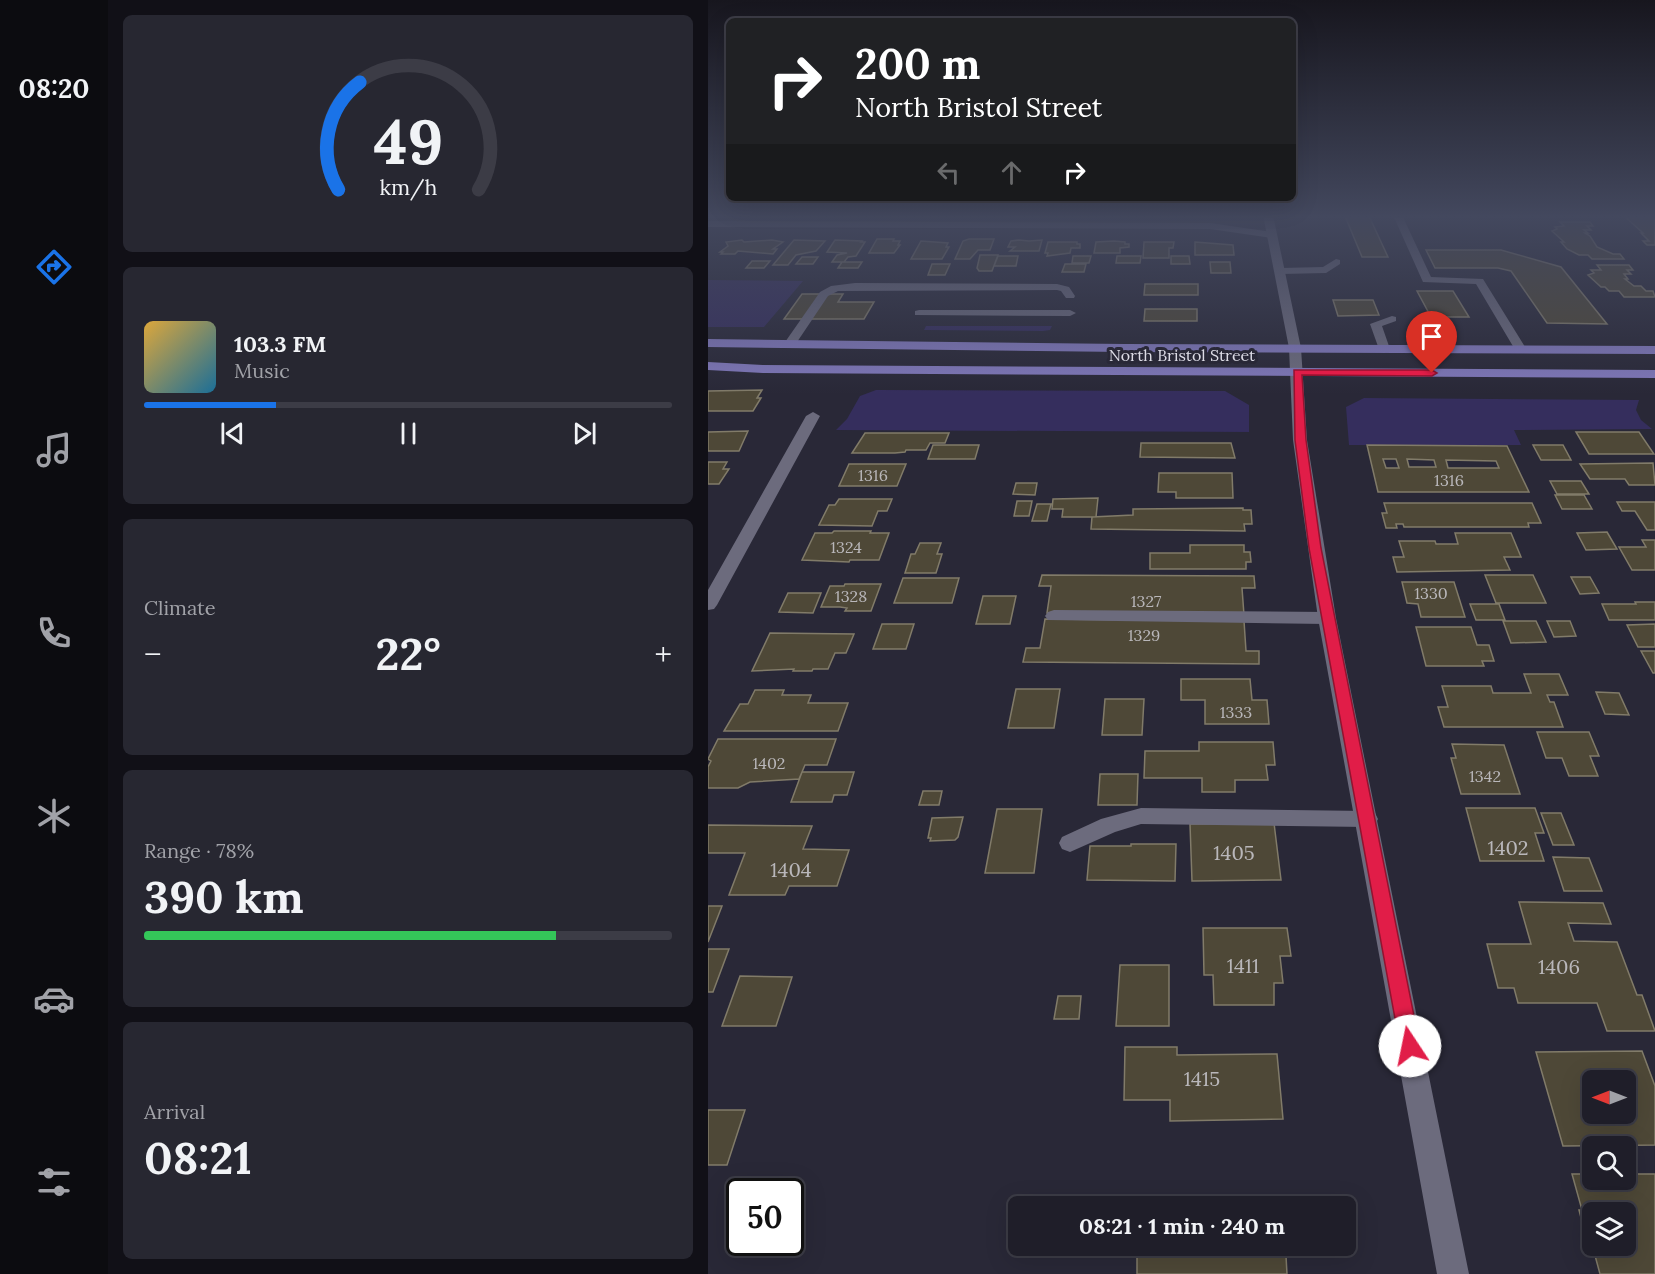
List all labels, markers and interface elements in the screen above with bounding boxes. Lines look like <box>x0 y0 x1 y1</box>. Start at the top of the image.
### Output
text: 200 m <box>855 37 981 91</box>
icon: right <box>756 42 834 120</box>
text: 08:20 <box>19 71 89 105</box>
text: North Bristol Street <box>855 90 1102 124</box>
text: 49 <box>373 102 443 182</box>
icon: left <box>932 156 965 189</box>
icon: ahead <box>995 156 1028 189</box>
icon: right <box>1058 156 1091 189</box>
text: km/h <box>379 174 437 202</box>
icon: directions <box>33 246 75 288</box>
pin <box>1406 311 1457 373</box>
icon: arrive <box>1415 320 1448 353</box>
text: 103.3 FM <box>234 330 326 358</box>
street label: North Bristol Street <box>1109 345 1256 365</box>
text: Music <box>234 358 290 383</box>
icon: previous <box>216 417 249 450</box>
icon: pause <box>392 417 425 450</box>
icon: next <box>568 417 601 450</box>
icon: music <box>33 429 75 471</box>
house number: 1316 <box>858 465 888 485</box>
house number: 1316 <box>1434 470 1464 490</box>
house number: 1324 <box>830 537 862 557</box>
house number: 1330 <box>1414 583 1448 603</box>
house number: 1328 <box>835 586 867 606</box>
house number: 1327 <box>1131 591 1162 611</box>
text: Climate <box>144 595 216 620</box>
icon: phone <box>33 612 75 654</box>
text: 22° <box>375 625 441 682</box>
house number: 1329 <box>1128 625 1160 645</box>
text: − <box>144 633 162 675</box>
text: + <box>654 633 672 675</box>
house number: 1333 <box>1220 702 1252 722</box>
house number: 1402 <box>753 753 785 773</box>
house number: 1342 <box>1469 766 1501 786</box>
icon: climate <box>33 795 75 837</box>
house number: 1402 <box>1487 835 1529 860</box>
text: Range · 78% <box>144 838 254 863</box>
house number: 1405 <box>1213 840 1255 865</box>
house number: 1404 <box>770 857 812 882</box>
text: 390 km <box>144 868 304 925</box>
house number: 1411 <box>1227 953 1259 978</box>
house number: 1406 <box>1538 954 1580 979</box>
icon: car <box>33 978 75 1020</box>
position arrow <box>1378 1014 1442 1078</box>
house number: 1415 <box>1184 1066 1220 1091</box>
north arrow <box>1582 1070 1636 1124</box>
map controls <box>1582 1070 1636 1256</box>
text: Arrival <box>144 1099 205 1124</box>
text: 08:21 <box>144 1129 252 1186</box>
button: search <box>1582 1136 1636 1190</box>
icon: filters <box>33 1161 75 1203</box>
speed limit sign: 50 <box>726 1178 804 1256</box>
button: layers <box>1582 1202 1636 1256</box>
text: 08:21 · 1 min · 240 m <box>1079 1212 1285 1240</box>

